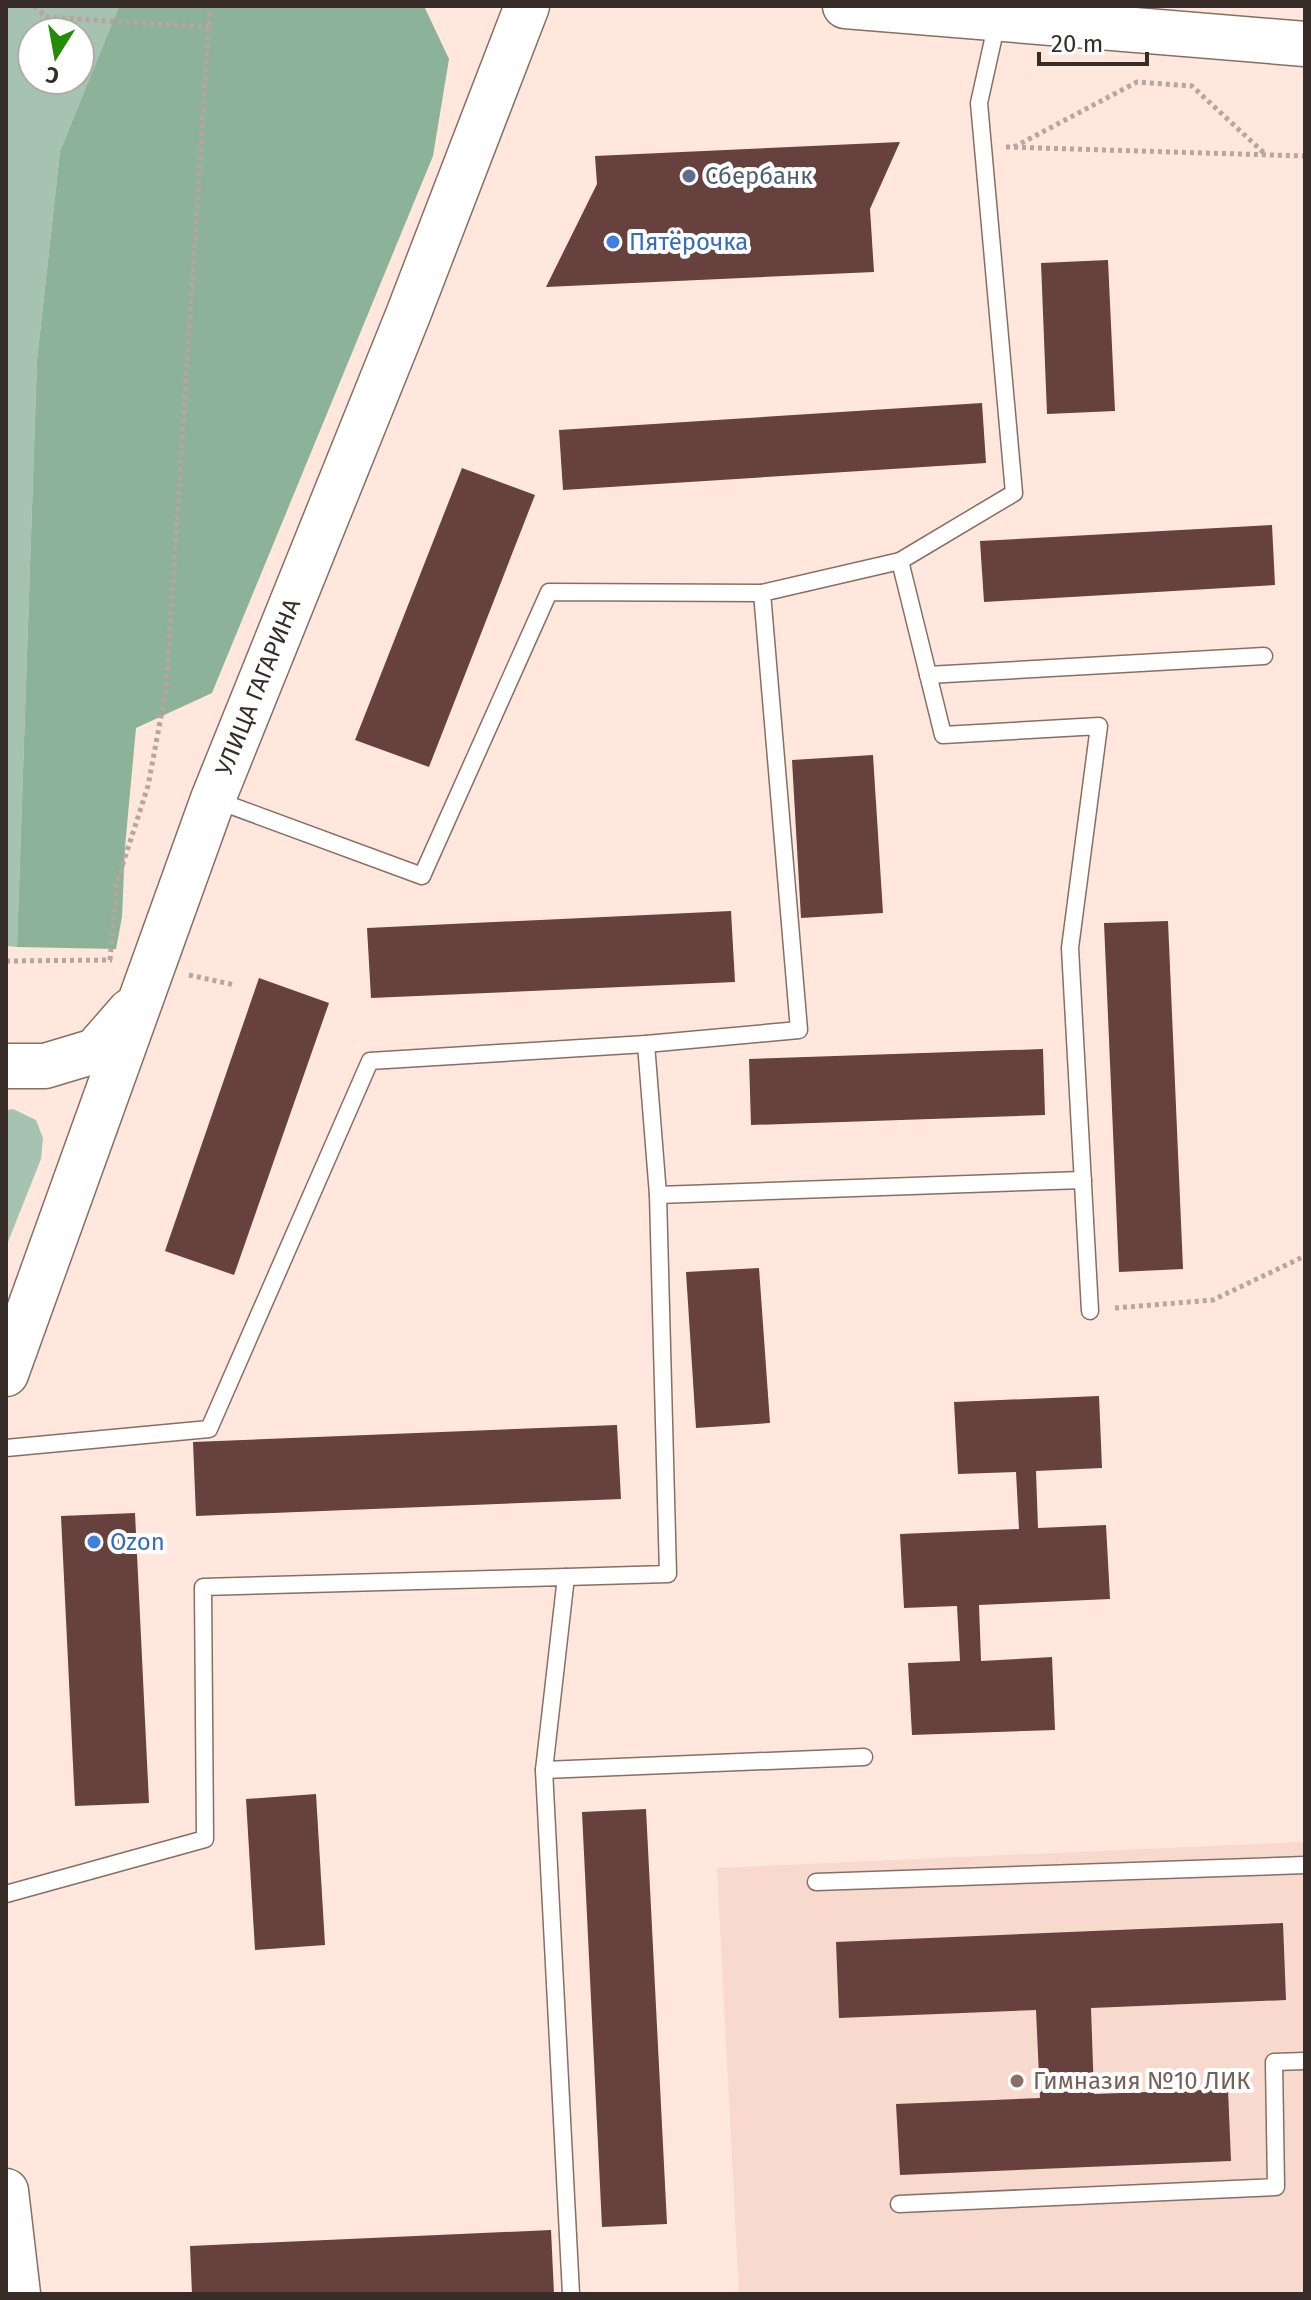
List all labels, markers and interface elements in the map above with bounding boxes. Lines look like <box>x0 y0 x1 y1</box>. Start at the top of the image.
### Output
north arrow <box>16 16 96 96</box>
scale bar <box>1039 16 1147 66</box>
text: 20 m <box>1051 30 1103 58</box>
text: С <box>43 61 61 90</box>
place label: Сбербанк <box>705 162 813 190</box>
marker: Сбербанк <box>680 167 698 185</box>
place label: Пятёрочка <box>629 228 748 256</box>
marker: Пятёрочка <box>604 233 622 251</box>
street label: УЛИЦА ГАГАРИНА <box>210 594 306 779</box>
place label: Ozon <box>110 1528 165 1556</box>
marker: Ozon <box>85 1533 103 1551</box>
place label: Гимназия №10 ЛИК <box>1033 2067 1250 2095</box>
marker: Гимназия №10 ЛИК <box>1008 2072 1026 2090</box>

